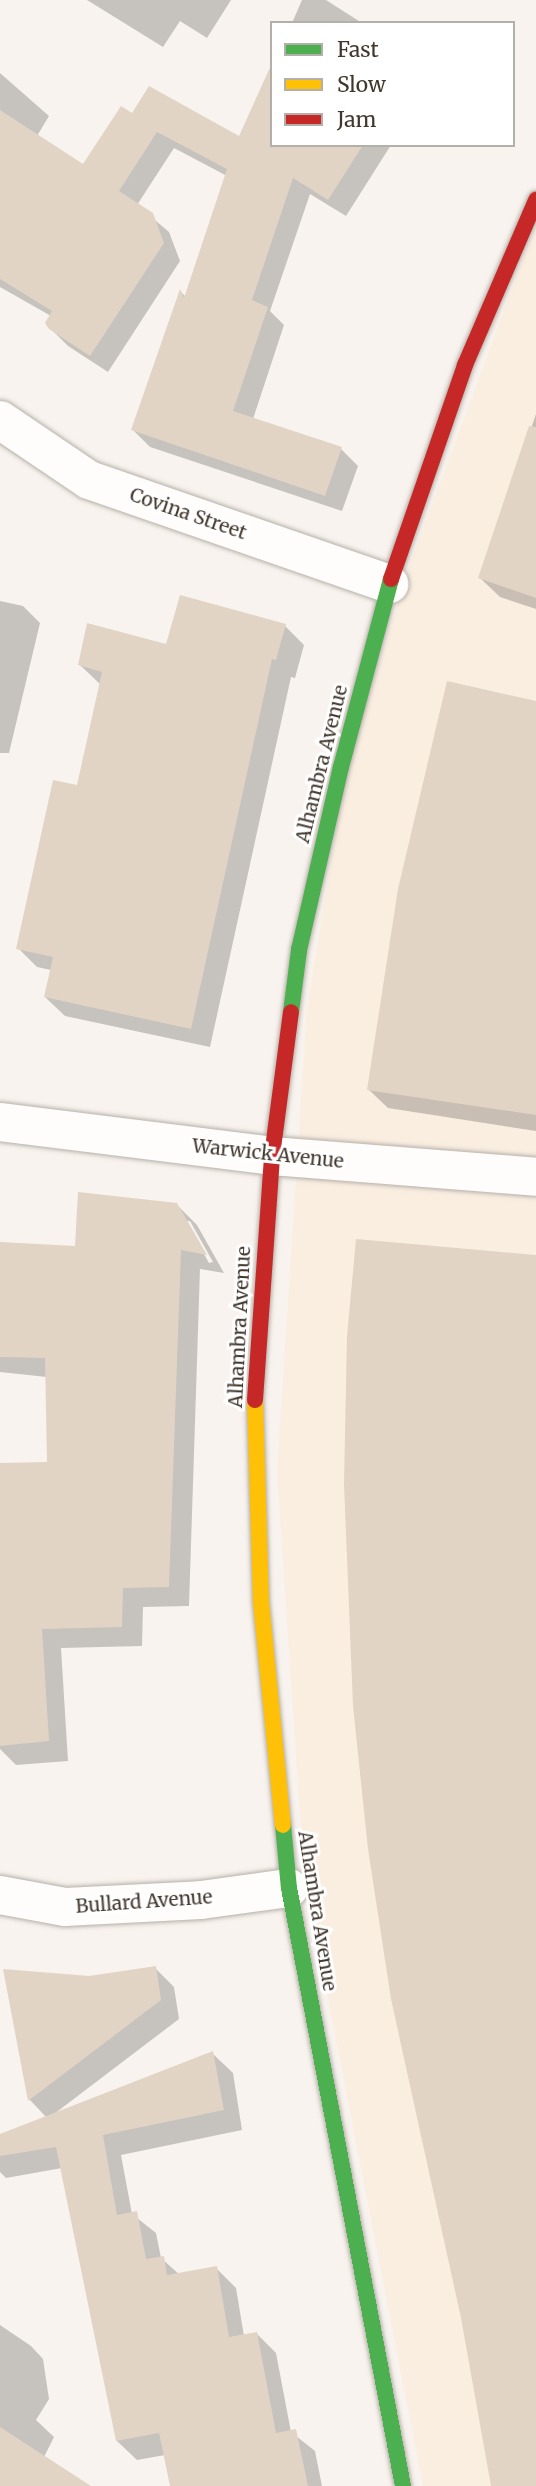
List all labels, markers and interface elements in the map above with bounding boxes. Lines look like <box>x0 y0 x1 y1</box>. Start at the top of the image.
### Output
legend <box>270 21 515 147</box>
text: Fast <box>337 36 379 63</box>
text: Slow <box>337 71 386 98</box>
text: Jam <box>337 106 376 133</box>
street label: Covina Street <box>127 483 249 545</box>
street label: Alhambra Avenue <box>291 683 353 845</box>
street label: Warwick Avenue <box>191 1135 345 1173</box>
street label: Alhambra Avenue <box>224 1246 256 1408</box>
street label: Alhambra Avenue <box>293 1829 341 1993</box>
street label: Bullard Avenue <box>75 1886 213 1918</box>

